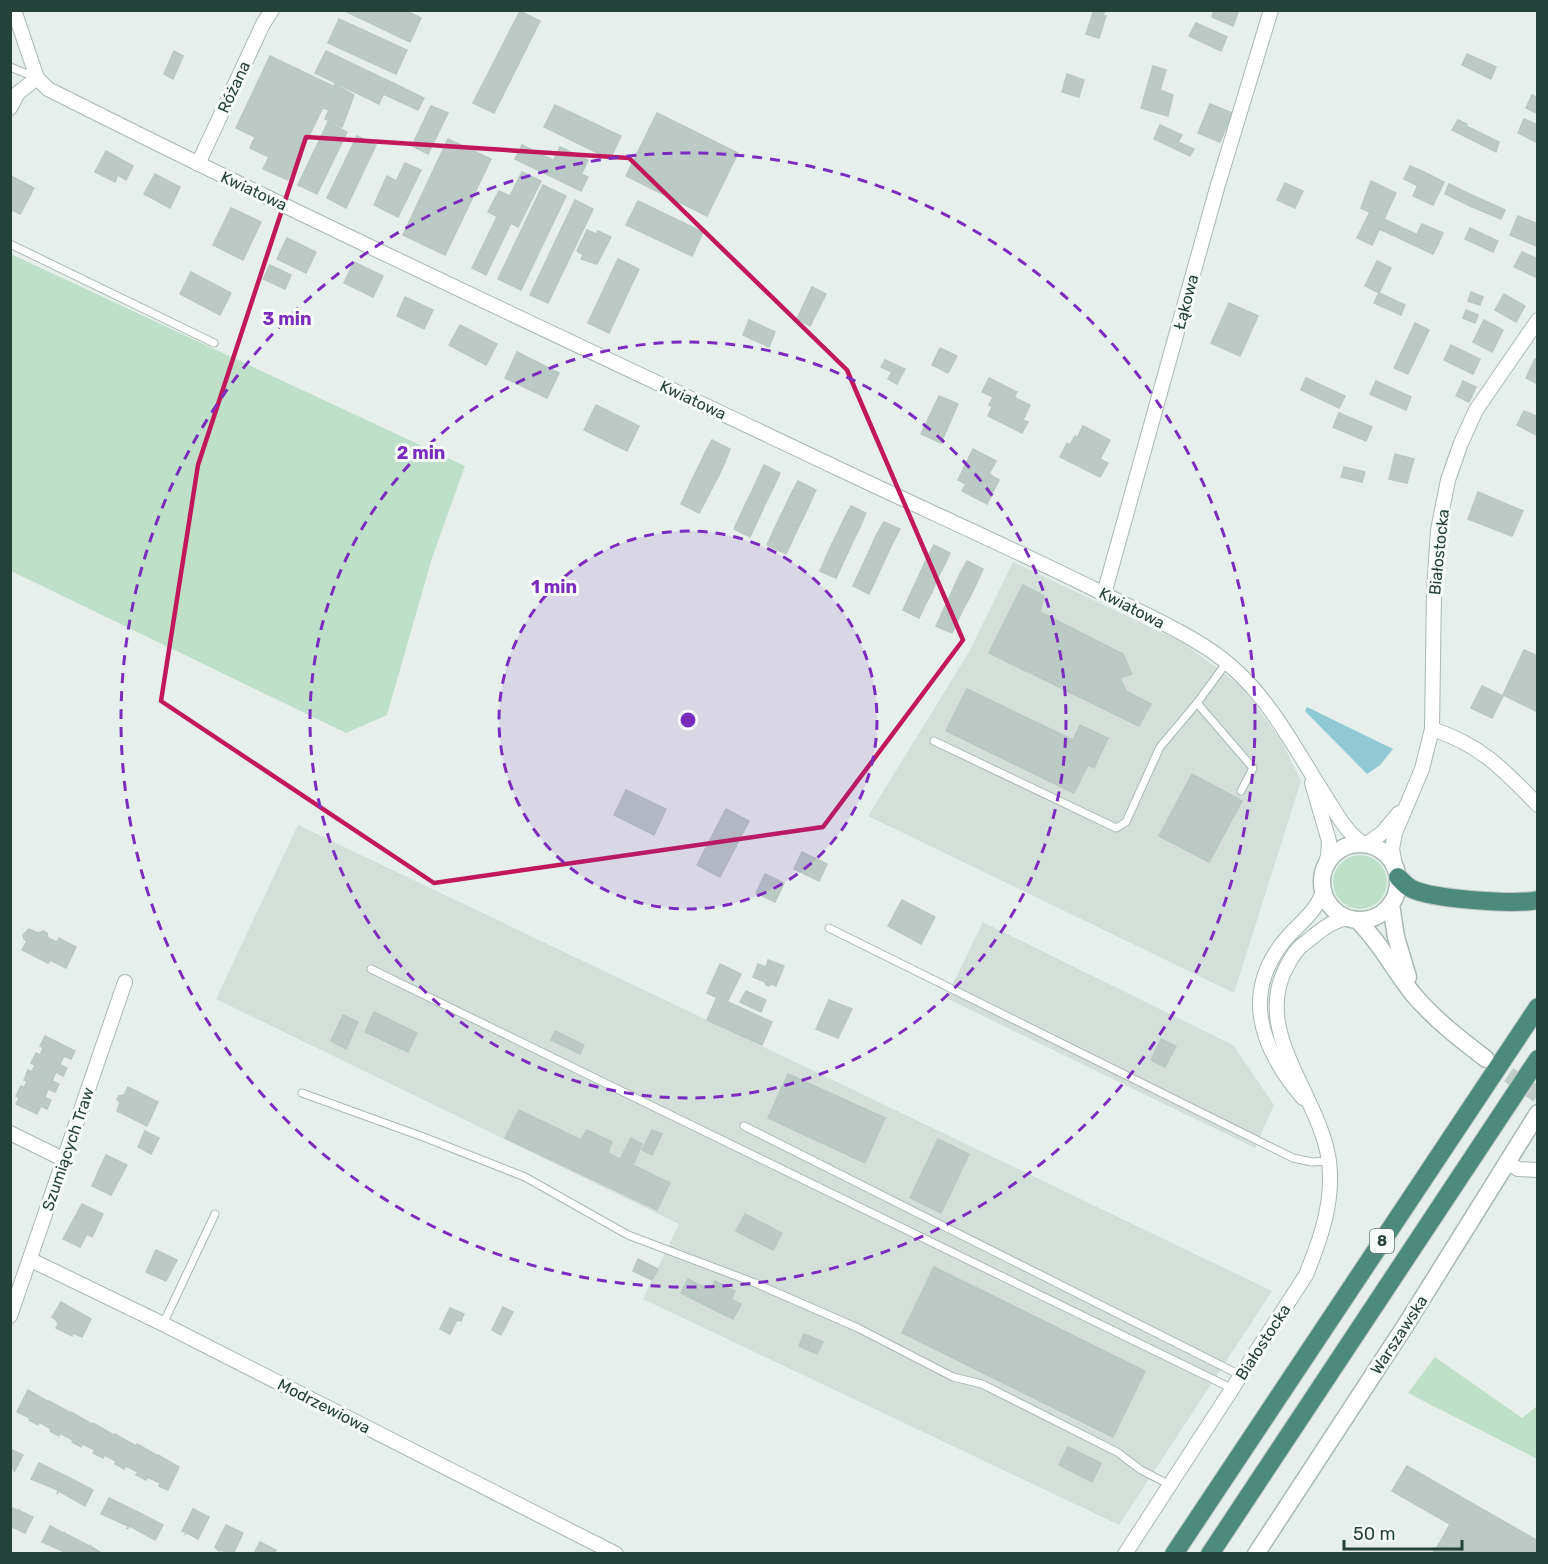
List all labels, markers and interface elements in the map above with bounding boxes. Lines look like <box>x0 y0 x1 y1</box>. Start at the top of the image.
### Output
street label: Różana <box>214 58 254 116</box>
street label: Kwiatowa <box>218 167 290 215</box>
street label: Łąkowa <box>1170 272 1202 332</box>
text: 3 min <box>263 308 311 330</box>
street label: Kwiatowa <box>657 376 729 424</box>
text: 2 min <box>397 442 445 464</box>
street label: Białostocka <box>1425 508 1453 596</box>
text: 1 min <box>531 576 577 598</box>
street label: Kwiatowa <box>1096 583 1168 633</box>
centre of rings <box>678 710 698 730</box>
street label: Szumiących Traw <box>38 1085 98 1213</box>
road number: 8 <box>1370 1229 1394 1253</box>
street label: Warszawska <box>1366 1292 1432 1378</box>
street label: Białostocka <box>1232 1301 1294 1383</box>
street label: Modrzewiowa <box>275 1375 373 1437</box>
scale bar <box>1344 1513 1462 1551</box>
text: 50 m <box>1353 1523 1396 1545</box>

